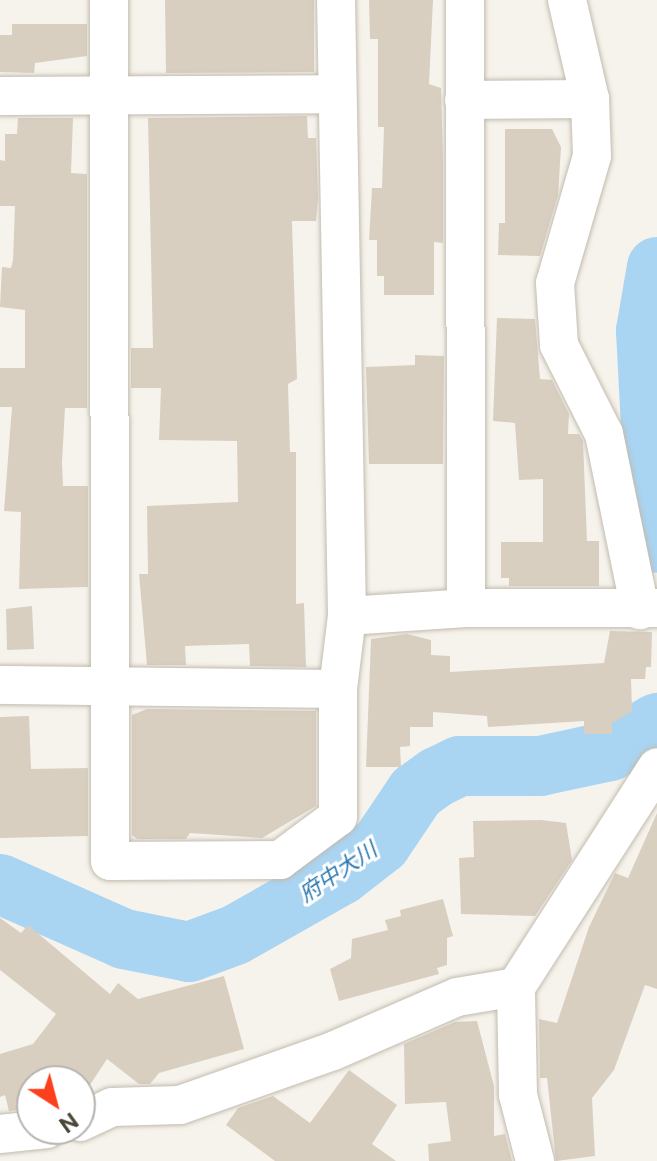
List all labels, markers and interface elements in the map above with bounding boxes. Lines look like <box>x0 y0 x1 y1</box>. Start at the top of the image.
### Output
water label: 府中大川 <box>294 836 382 908</box>
north arrow <box>16 1065 96 1145</box>
text: N <box>54 1107 84 1138</box>

